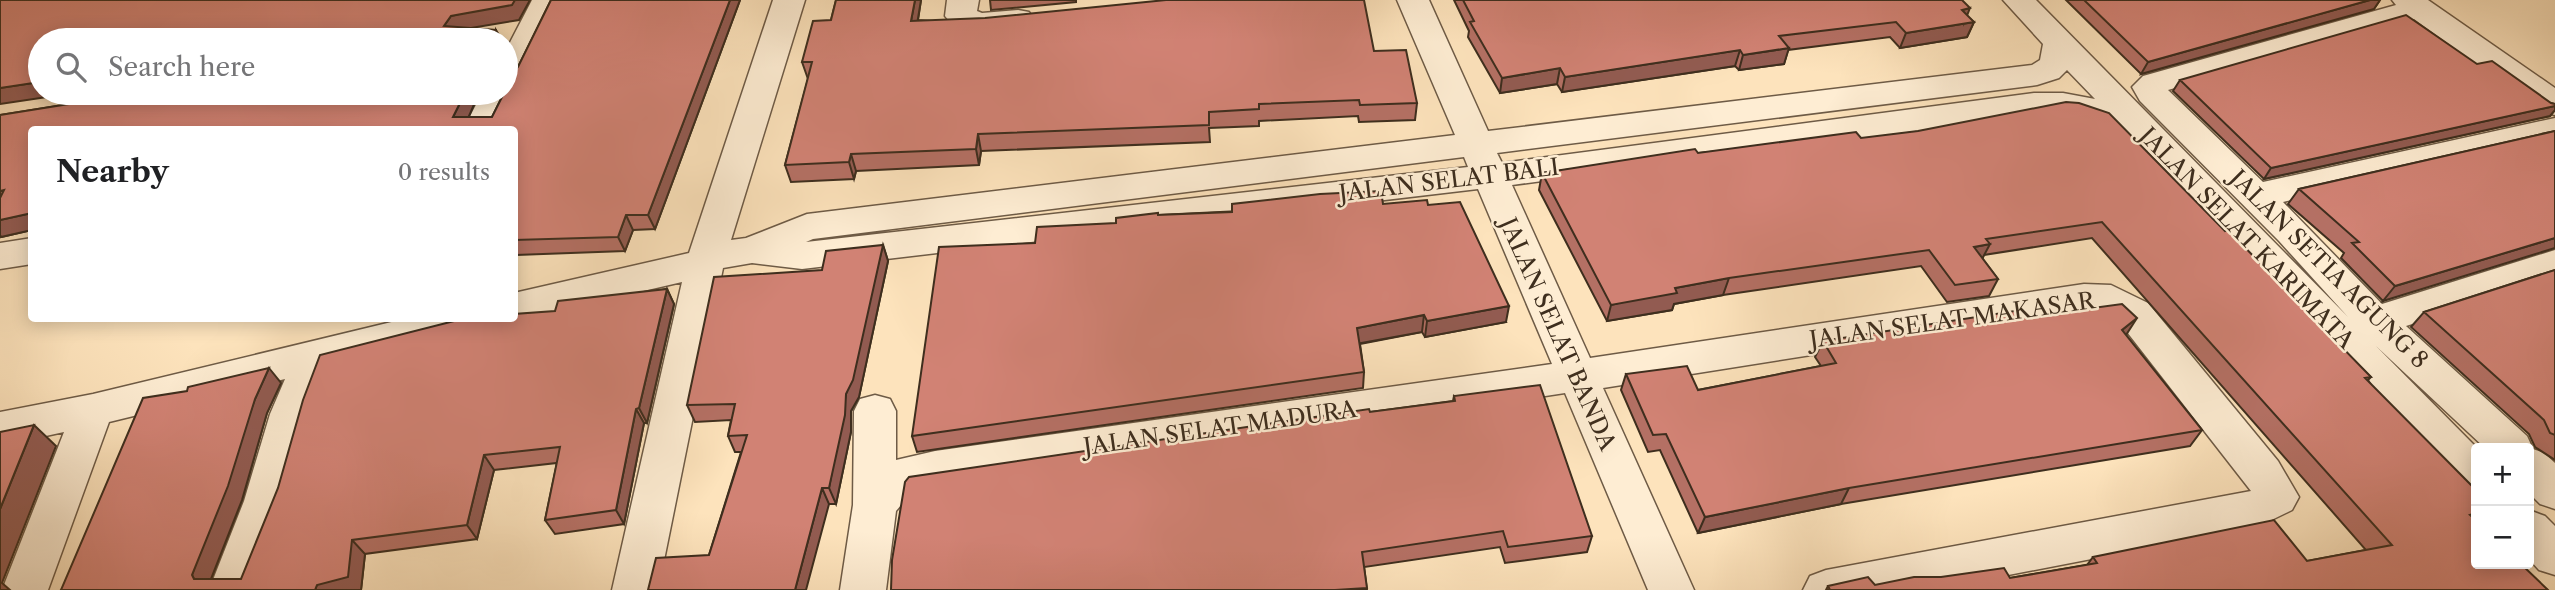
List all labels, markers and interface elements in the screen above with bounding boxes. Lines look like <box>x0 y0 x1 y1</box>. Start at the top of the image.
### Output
search box <box>28 28 518 105</box>
icon: search <box>52 48 90 86</box>
text: Search here <box>108 51 255 83</box>
street label: JALAN SELAT KARIMATA <box>2132 119 2361 355</box>
text: Nearby <box>56 153 169 190</box>
street label: JALAN SELAT BALI <box>1334 153 1561 208</box>
text: 0 results <box>398 158 490 186</box>
street label: JALAN SETIA AGUNG 8 <box>2222 162 2434 374</box>
street label: JALAN SELAT BANDA <box>1493 211 1622 456</box>
street label: JALAN SELAT MAKASAR <box>1805 286 2098 354</box>
street label: JALAN SELAT MADURA <box>1079 395 1359 461</box>
map controls <box>2471 443 2534 569</box>
button: + <box>2471 443 2534 506</box>
button: − <box>2471 506 2534 569</box>

